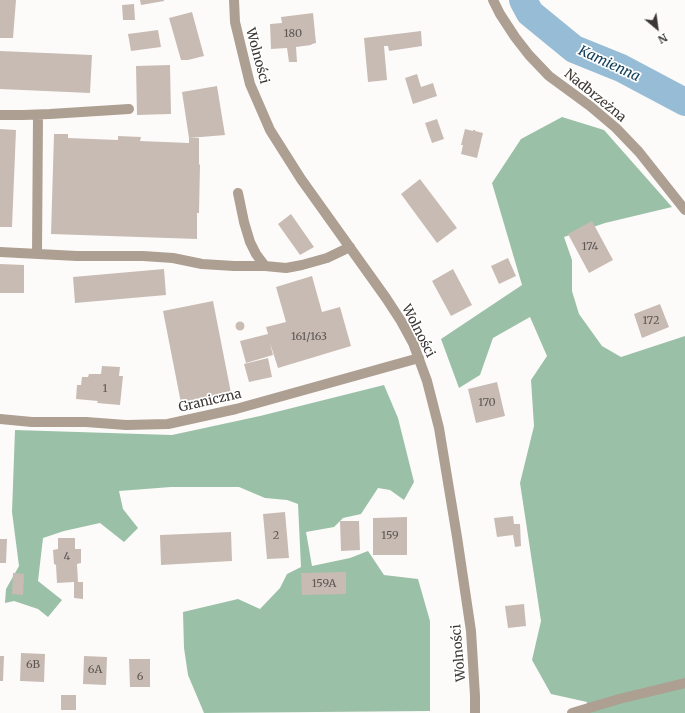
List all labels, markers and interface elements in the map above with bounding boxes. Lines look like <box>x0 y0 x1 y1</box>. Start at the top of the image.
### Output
north arrow <box>637 8 677 48</box>
street label: Wolności <box>242 26 272 86</box>
house number: 180 <box>284 27 302 41</box>
text: N <box>656 30 670 47</box>
water label: Kamienna <box>576 42 642 86</box>
street label: Nadbrzeżna <box>561 66 629 126</box>
house number: 174 <box>582 240 598 254</box>
street label: Wolności <box>398 302 438 360</box>
house number: 172 <box>643 314 659 328</box>
house number: 161/163 <box>291 330 327 344</box>
house number: 1 <box>103 382 107 396</box>
street label: Graniczna <box>177 386 243 416</box>
house number: 170 <box>478 396 496 410</box>
house number: 2 <box>273 529 279 543</box>
house number: 159 <box>381 529 399 543</box>
house number: 4 <box>64 550 70 564</box>
house number: 159A <box>312 577 336 591</box>
street label: Wolności <box>449 624 469 682</box>
house number: 6B <box>26 658 40 672</box>
house number: 6A <box>88 663 102 677</box>
house number: 6 <box>137 670 143 684</box>

